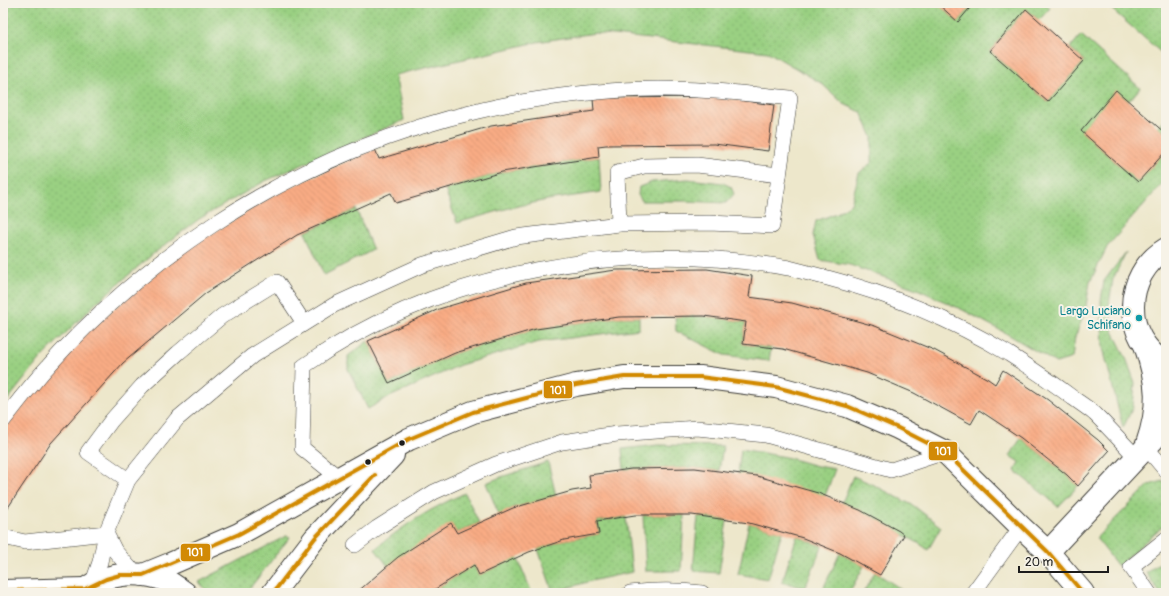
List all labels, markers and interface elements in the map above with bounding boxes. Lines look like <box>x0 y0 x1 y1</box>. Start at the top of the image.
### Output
place label: Largo Luciano Schifano <box>1060 304 1132 333</box>
marker: Largo Luciano Schifano <box>1134 313 1144 323</box>
line badge: 101 <box>543 380 573 399</box>
text: 101 <box>550 384 566 397</box>
unlabelled marker <box>397 438 407 448</box>
line badge: 101 <box>928 441 958 461</box>
text: 101 <box>935 445 951 458</box>
unlabelled marker <box>363 457 373 467</box>
line badge: 101 <box>180 543 211 562</box>
text: 101 <box>187 546 203 559</box>
scale bar <box>1019 548 1108 574</box>
text: 20 m <box>1025 555 1054 570</box>

